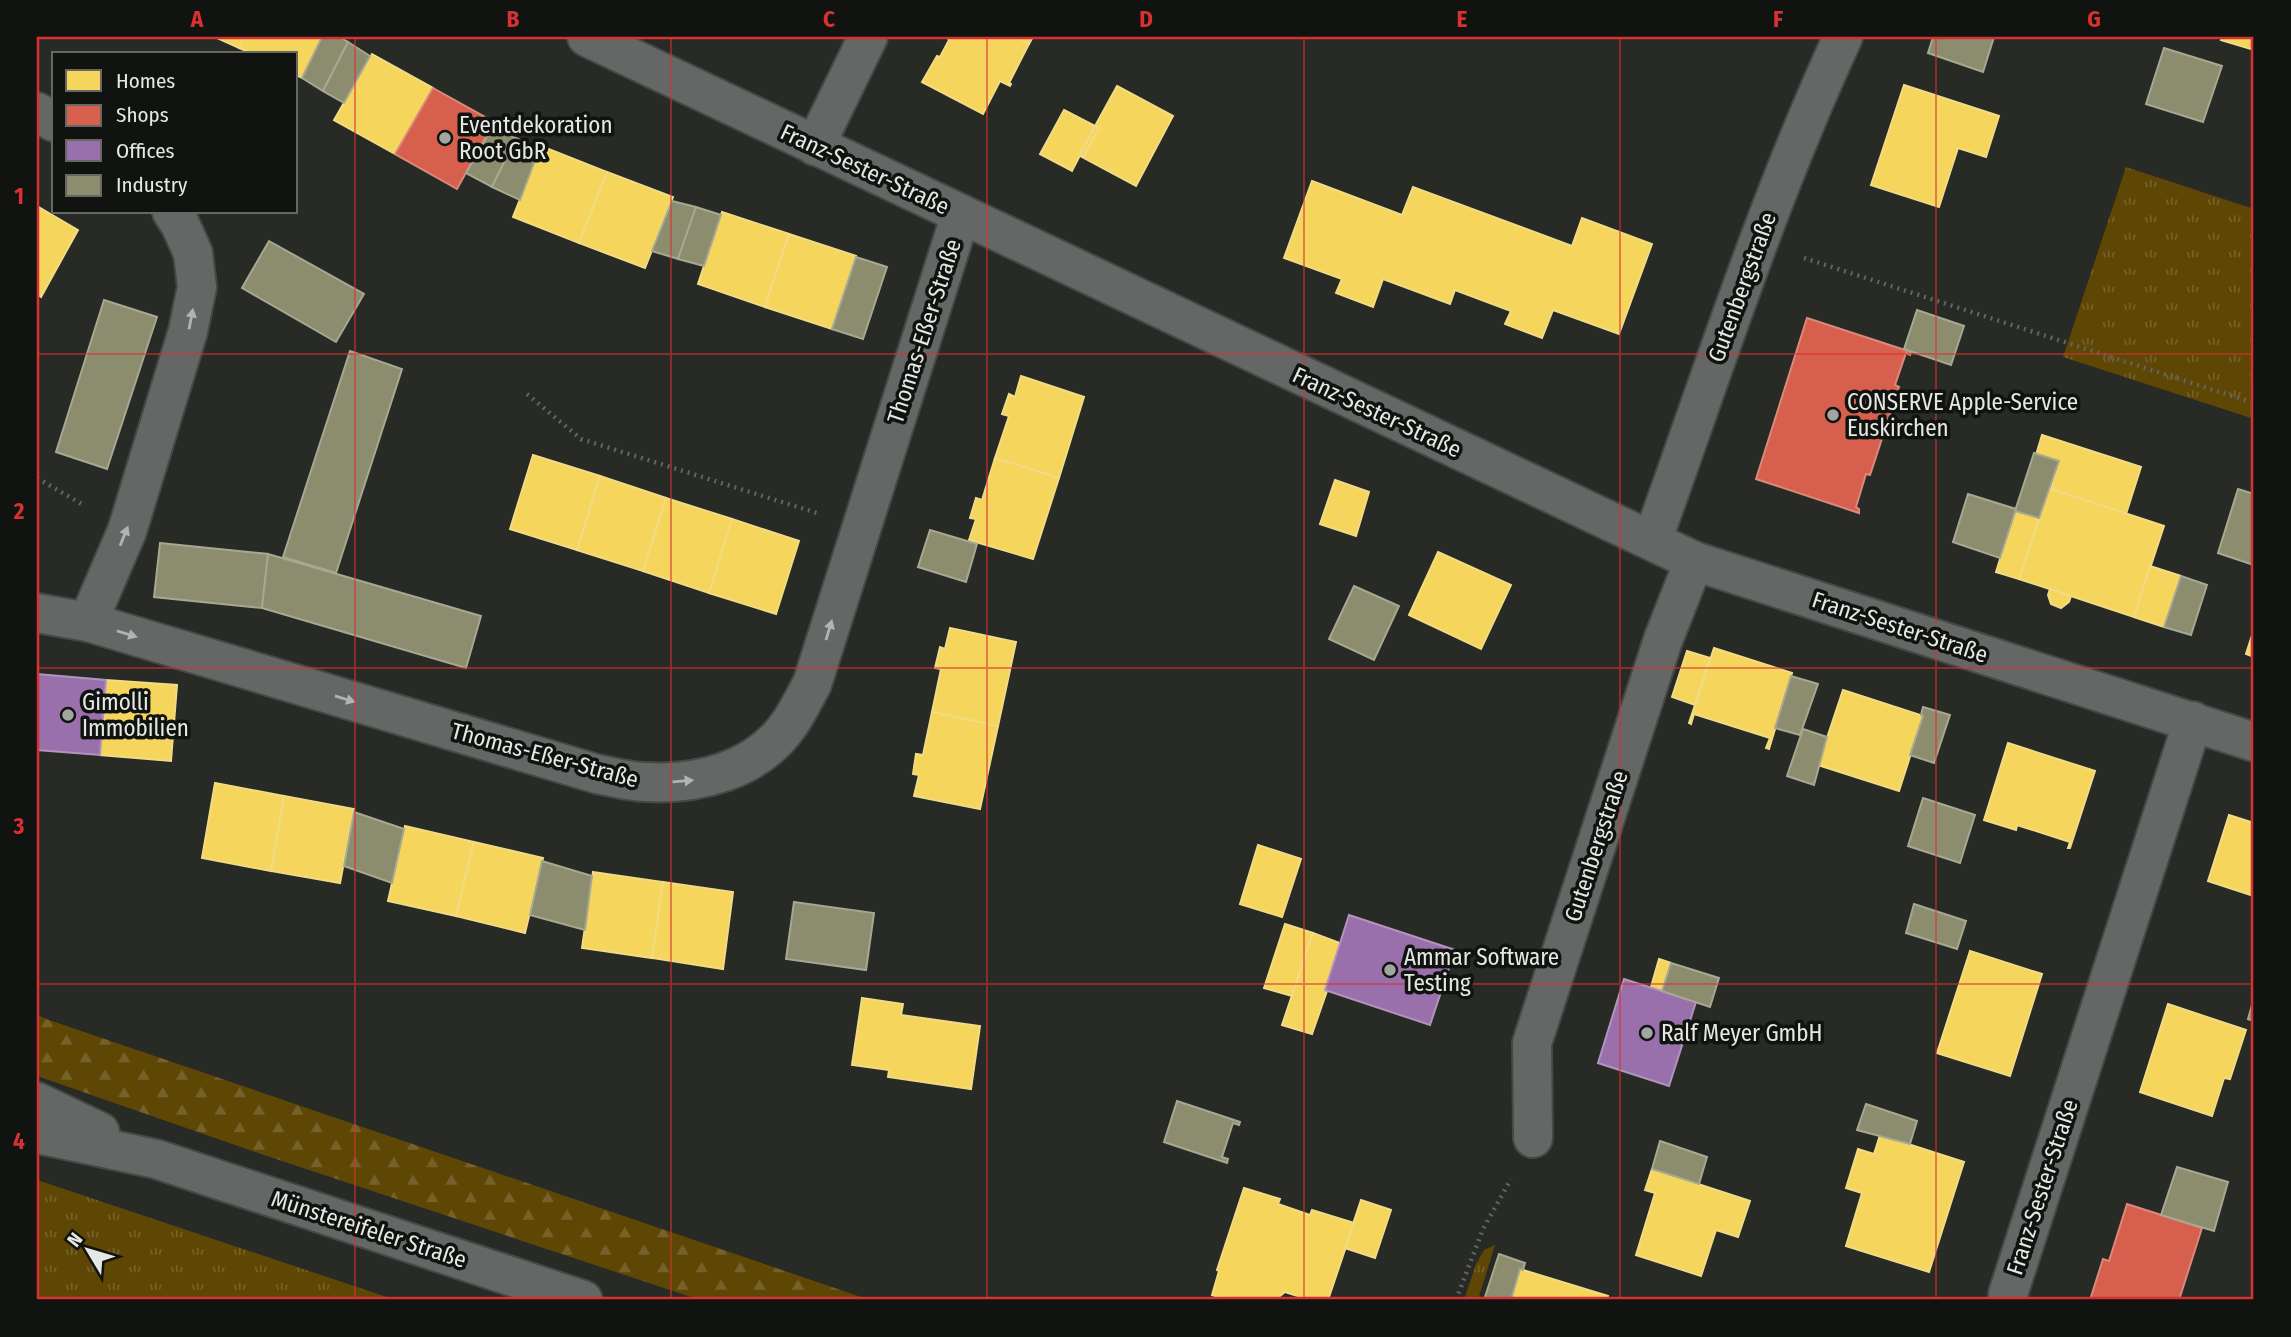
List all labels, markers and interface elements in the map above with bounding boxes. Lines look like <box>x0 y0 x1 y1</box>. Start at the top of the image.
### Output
text: A <box>190 5 204 33</box>
text: B <box>507 5 520 33</box>
text: C <box>823 5 835 33</box>
text: D <box>1139 5 1153 33</box>
text: E <box>1457 5 1468 33</box>
text: F <box>1773 5 1783 33</box>
text: G <box>2087 5 2101 33</box>
legend <box>52 52 298 214</box>
text: Homes <box>116 68 175 94</box>
text: Shops <box>116 102 169 128</box>
place label: Eventdekoration Root GbR <box>459 111 613 165</box>
street label: Franz-Sester-Straße <box>776 118 954 220</box>
marker: Eventdekoration Root GbR <box>437 130 453 146</box>
text: Offices <box>116 138 175 164</box>
text: Industry <box>116 172 188 198</box>
text: 1 <box>14 182 24 210</box>
street label: Gutenbergstraße <box>1702 208 1782 366</box>
street label: Thomas-Eßer-Straße <box>881 235 967 427</box>
one-way arrow <box>185 308 196 330</box>
street label: Franz-Sester-Straße <box>1288 361 1466 463</box>
place label: CONSERVE Apple-Service Euskirchen <box>1847 388 2078 442</box>
marker: CONSERVE Apple-Service Euskirchen <box>1825 407 1841 423</box>
text: 2 <box>13 497 25 525</box>
one-way arrow <box>119 526 130 547</box>
street label: Franz-Sester-Straße <box>1809 585 1991 669</box>
one-way arrow <box>825 619 835 640</box>
one-way arrow <box>117 629 138 639</box>
place label: Gimolli Immobilien <box>82 688 189 742</box>
one-way arrow <box>334 695 355 705</box>
marker: Gimolli Immobilien <box>60 707 76 723</box>
street label: Thomas-Eßer-Straße <box>449 717 641 793</box>
street label: Gutenbergstraße <box>1558 767 1634 925</box>
one-way arrow <box>672 775 694 786</box>
text: 3 <box>13 812 25 840</box>
place label: Ammar Software Testing <box>1404 943 1559 997</box>
marker: Ammar Software Testing <box>1382 962 1398 978</box>
place label: Ralf Meyer GmbH <box>1661 1019 1822 1047</box>
marker: Ralf Meyer GmbH <box>1639 1025 1655 1041</box>
street label: Franz-Sester-Straße <box>2000 1096 2084 1278</box>
text: 4 <box>13 1127 25 1155</box>
street label: Münstereifeler Straße <box>268 1184 470 1274</box>
north arrow <box>52 1214 122 1284</box>
text: N <box>62 1228 88 1251</box>

